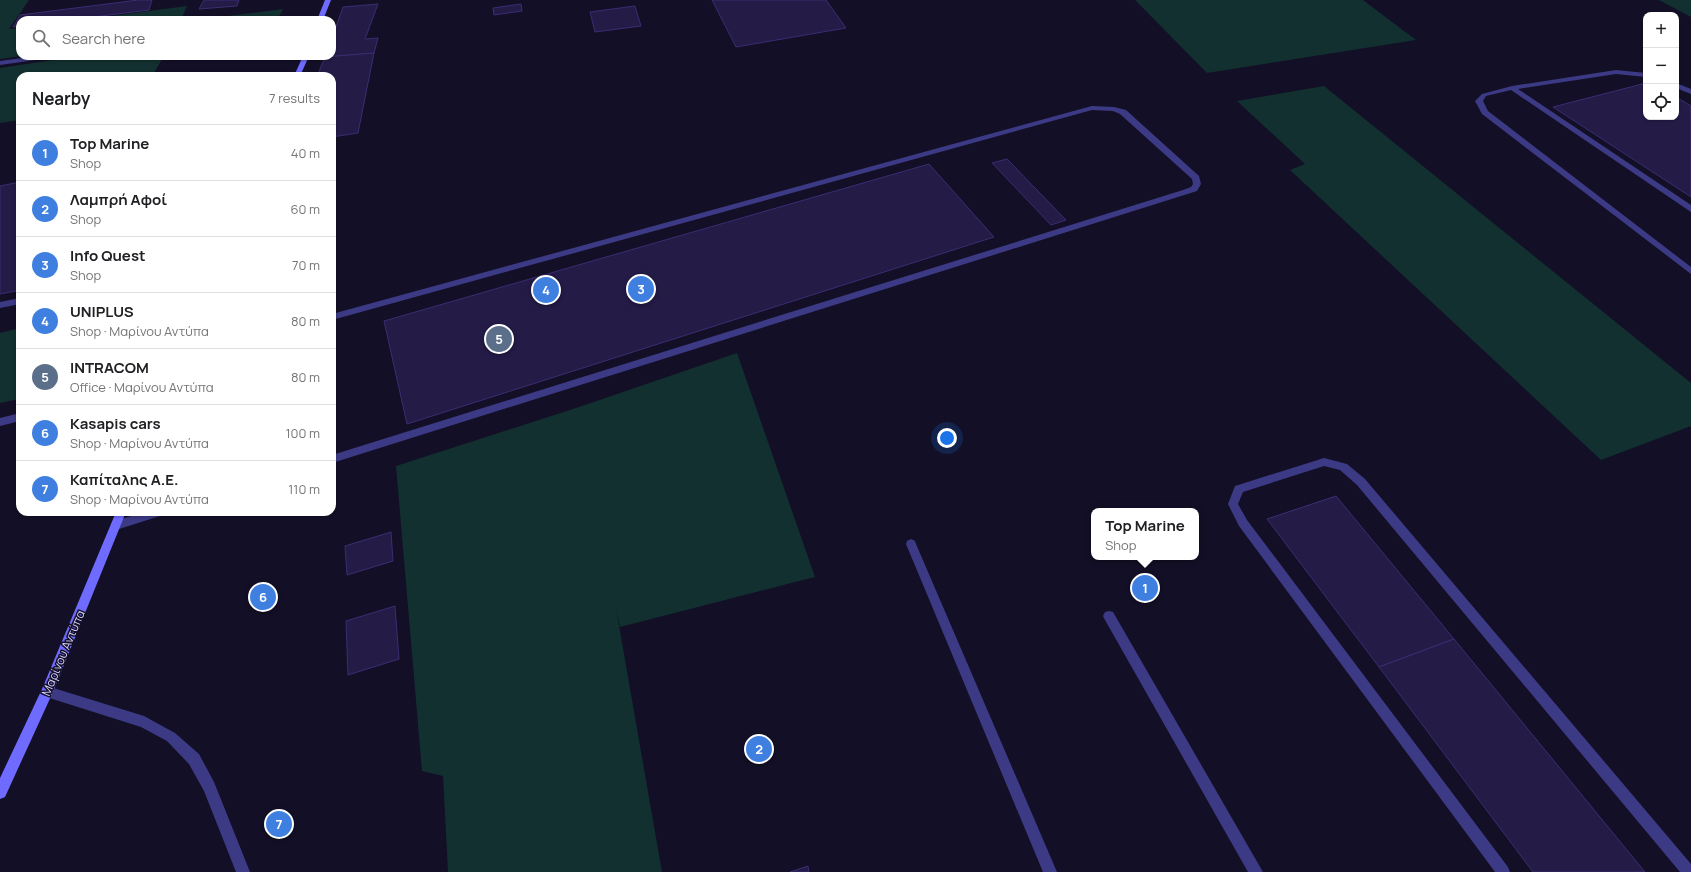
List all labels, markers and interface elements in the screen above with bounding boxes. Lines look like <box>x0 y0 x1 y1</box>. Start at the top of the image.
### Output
map controls <box>1643 12 1679 120</box>
button: + <box>1643 12 1679 48</box>
search box <box>16 16 336 60</box>
icon: search <box>30 27 52 49</box>
text: Search here <box>62 28 145 49</box>
button: − <box>1643 48 1679 84</box>
button: locate <box>1643 84 1679 120</box>
text: Nearby <box>32 87 90 110</box>
text: 7 results <box>269 89 320 107</box>
text: Top Marine <box>70 133 149 154</box>
text: 1 <box>42 144 48 162</box>
text: 40 m <box>291 144 320 162</box>
text: Shop <box>70 154 101 172</box>
text: Λαμπρή Αφοί <box>70 189 167 210</box>
text: 2 <box>41 200 49 218</box>
text: 60 m <box>290 200 320 218</box>
text: Shop <box>70 210 101 228</box>
text: Info Quest <box>70 245 146 266</box>
text: 3 <box>41 256 49 274</box>
text: 70 m <box>292 256 320 274</box>
text: Shop <box>70 266 101 284</box>
pin: 3 <box>628 274 654 304</box>
pin: 4 <box>533 275 559 305</box>
text: UNIPLUS <box>70 301 134 322</box>
text: 4 <box>41 312 49 330</box>
text: 80 m <box>291 312 320 330</box>
text: Shop · Μαρίνου Αντύπα <box>70 322 209 340</box>
pin: 5 <box>486 324 512 354</box>
text: INTRACOM <box>70 357 149 378</box>
text: 5 <box>41 368 49 386</box>
text: 80 m <box>291 368 320 386</box>
text: Office · Μαρίνου Αντύπα <box>70 378 214 396</box>
text: Kasapis cars <box>70 413 161 434</box>
text: 6 <box>41 424 49 442</box>
text: 100 m <box>285 424 320 442</box>
your location <box>937 428 957 448</box>
text: Shop · Μαρίνου Αντύπα <box>70 434 209 452</box>
text: Καπίταλης Α.Ε. <box>70 469 179 490</box>
text: 7 <box>42 480 48 498</box>
text: 110 m <box>288 480 320 498</box>
text: Shop · Μαρίνου Αντύπα <box>70 490 209 508</box>
popup <box>1091 508 1199 560</box>
text: Top Marine <box>1105 515 1185 536</box>
text: Shop <box>1105 536 1136 554</box>
pin: 1 <box>1132 573 1158 603</box>
pin: 6 <box>250 582 276 612</box>
street label: Μαρίνου Αντύπα <box>37 607 89 699</box>
pin: 2 <box>746 734 772 764</box>
pin: 7 <box>266 809 292 839</box>

